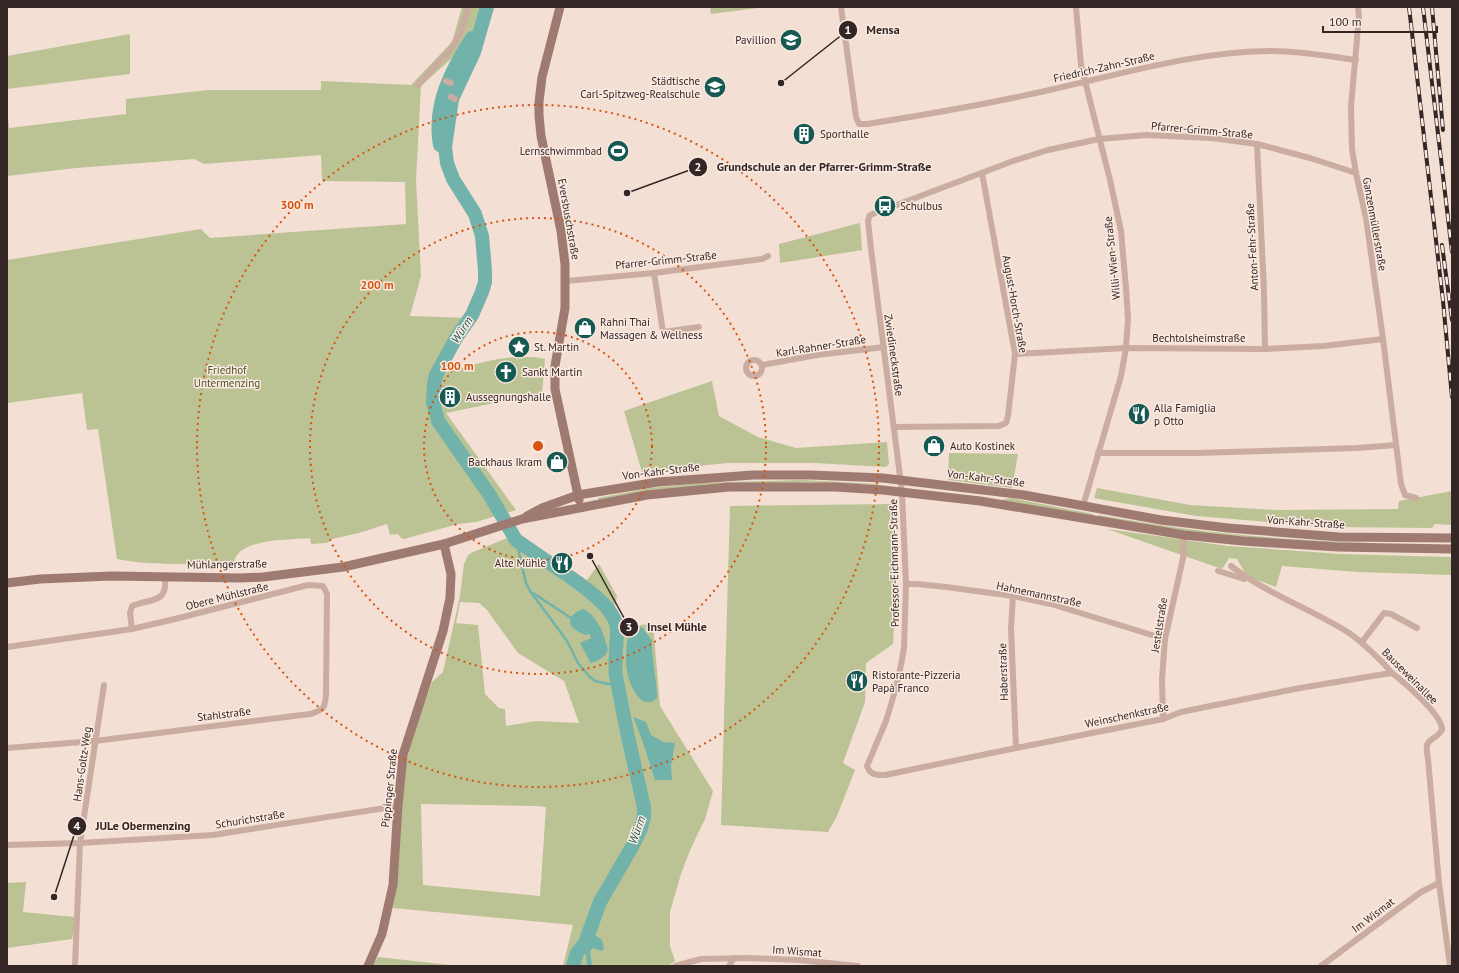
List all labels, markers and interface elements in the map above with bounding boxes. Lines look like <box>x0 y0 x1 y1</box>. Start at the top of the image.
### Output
scale bar <box>1323 8 1437 34</box>
text: 100 m <box>1329 14 1362 29</box>
callout: Mensa <box>838 18 908 42</box>
text: 1 <box>845 22 851 37</box>
text: Mensa <box>866 22 900 37</box>
school or university icon: Pavillion <box>778 27 804 53</box>
place label: Pavillion <box>735 33 776 47</box>
street label: Friedrich-Zahn-Straße <box>1052 48 1156 85</box>
place label: Städtische Carl-Spitzweg-Realschule <box>580 74 700 101</box>
school or university icon: Städtische Carl-Spitzweg-Realschule <box>702 74 728 100</box>
street label: Pfarrer-Grimm-Straße <box>1151 119 1254 141</box>
building icon: Sporthalle <box>791 121 817 147</box>
place label: Sporthalle <box>820 127 869 141</box>
sports icon: Lernschwimmbad <box>605 138 631 164</box>
place label: Lernschwimmbad <box>520 144 602 158</box>
callout: Grundschule an der Pfarrer-Grimm-Straße <box>688 155 939 179</box>
text: 2 <box>695 159 701 174</box>
text: Grundschule an der Pfarrer-Grimm-Straße <box>717 159 931 174</box>
street label: Ganzenmüllerstraße <box>1360 176 1390 272</box>
street label: Eversbuschstraße <box>555 177 583 261</box>
bus stop icon: Schulbus <box>872 193 898 219</box>
text: 300 m <box>280 197 314 212</box>
place label: Schulbus <box>900 199 943 213</box>
street label: Anton-Fehr-Straße <box>1243 202 1261 291</box>
street label: Willi-Wien-Straße <box>1101 215 1123 300</box>
street label: Pfarrer-Grimm-Straße <box>615 248 718 272</box>
street label: August-Horch-Straße <box>1000 254 1031 354</box>
text: 200 m <box>360 277 394 292</box>
street label: Zwiedineckstraße <box>881 313 907 397</box>
water label: Würm <box>447 314 476 346</box>
shop icon: Rahni Thai Massagen & Wellness <box>572 315 598 341</box>
place label: Rahni Thai Massagen & Wellness <box>600 315 703 342</box>
street label: Bechtolsheimstraße <box>1152 331 1246 345</box>
street label: Karl-Rahner-Straße <box>775 332 867 360</box>
place icon: St. Martin <box>506 334 532 360</box>
place label: St. Martin <box>534 340 579 354</box>
text: 100 m <box>440 358 474 373</box>
church icon: Sankt Martin <box>493 359 519 385</box>
park label: Friedhof Untermenzing <box>194 363 260 390</box>
place label: Sankt Martin <box>522 365 582 379</box>
building icon: Aussegnungshalle <box>437 384 463 410</box>
place label: Aussegnungshalle <box>466 390 551 404</box>
restaurant icon: Alla Famiglia p Otto <box>1126 401 1152 427</box>
place label: Alla Famiglia p Otto <box>1154 401 1216 428</box>
shop icon: Auto Kostinek <box>921 433 947 459</box>
centre of rings <box>531 439 545 453</box>
place label: Auto Kostinek <box>950 439 1016 453</box>
shop icon: Backhaus Ikram <box>544 449 570 475</box>
place label: Backhaus Ikram <box>468 455 542 469</box>
street label: Von-Kahr-Straße <box>620 459 701 483</box>
street label: Von-Kahr-Straße <box>945 466 1026 490</box>
street label: Professor-Eichmann-Straße <box>886 498 902 627</box>
street label: Von-Kahr-Straße <box>1266 512 1346 532</box>
restaurant icon: Alte Mühle <box>549 550 575 576</box>
street label: Mühlangerstraße <box>187 556 268 572</box>
place label: Alte Mühle <box>495 556 546 570</box>
street label: Hahnemannstraße <box>995 578 1083 610</box>
street label: Obere Mühlstraße <box>184 579 270 613</box>
street label: Jestelstraße <box>1148 596 1170 654</box>
callout: Insel Mühle <box>619 615 715 639</box>
text: 3 <box>626 619 632 634</box>
text: Insel Mühle <box>647 619 707 634</box>
street label: Haberstraße <box>995 642 1011 701</box>
street label: Bauseweinallee <box>1379 645 1441 707</box>
restaurant icon: Ristorante-Pizzeria Papà Franco <box>844 668 870 694</box>
place label: Ristorante-Pizzeria Papà Franco <box>872 668 960 695</box>
street label: Weinschenkstraße <box>1084 699 1171 731</box>
street label: Stahlstraße <box>196 704 252 724</box>
street label: Hans-Goltz-Weg <box>70 726 94 802</box>
street label: Pippinger Straße <box>378 748 400 828</box>
street label: Schurichstraße <box>214 807 286 831</box>
callout: JULe Obermenzing <box>67 814 198 838</box>
water label: Würm <box>625 814 648 846</box>
text: 4 <box>74 818 81 833</box>
text: JULe Obermenzing <box>94 818 191 833</box>
street label: Im Wismat <box>1349 894 1397 936</box>
street label: Im Wismat <box>772 942 823 960</box>

